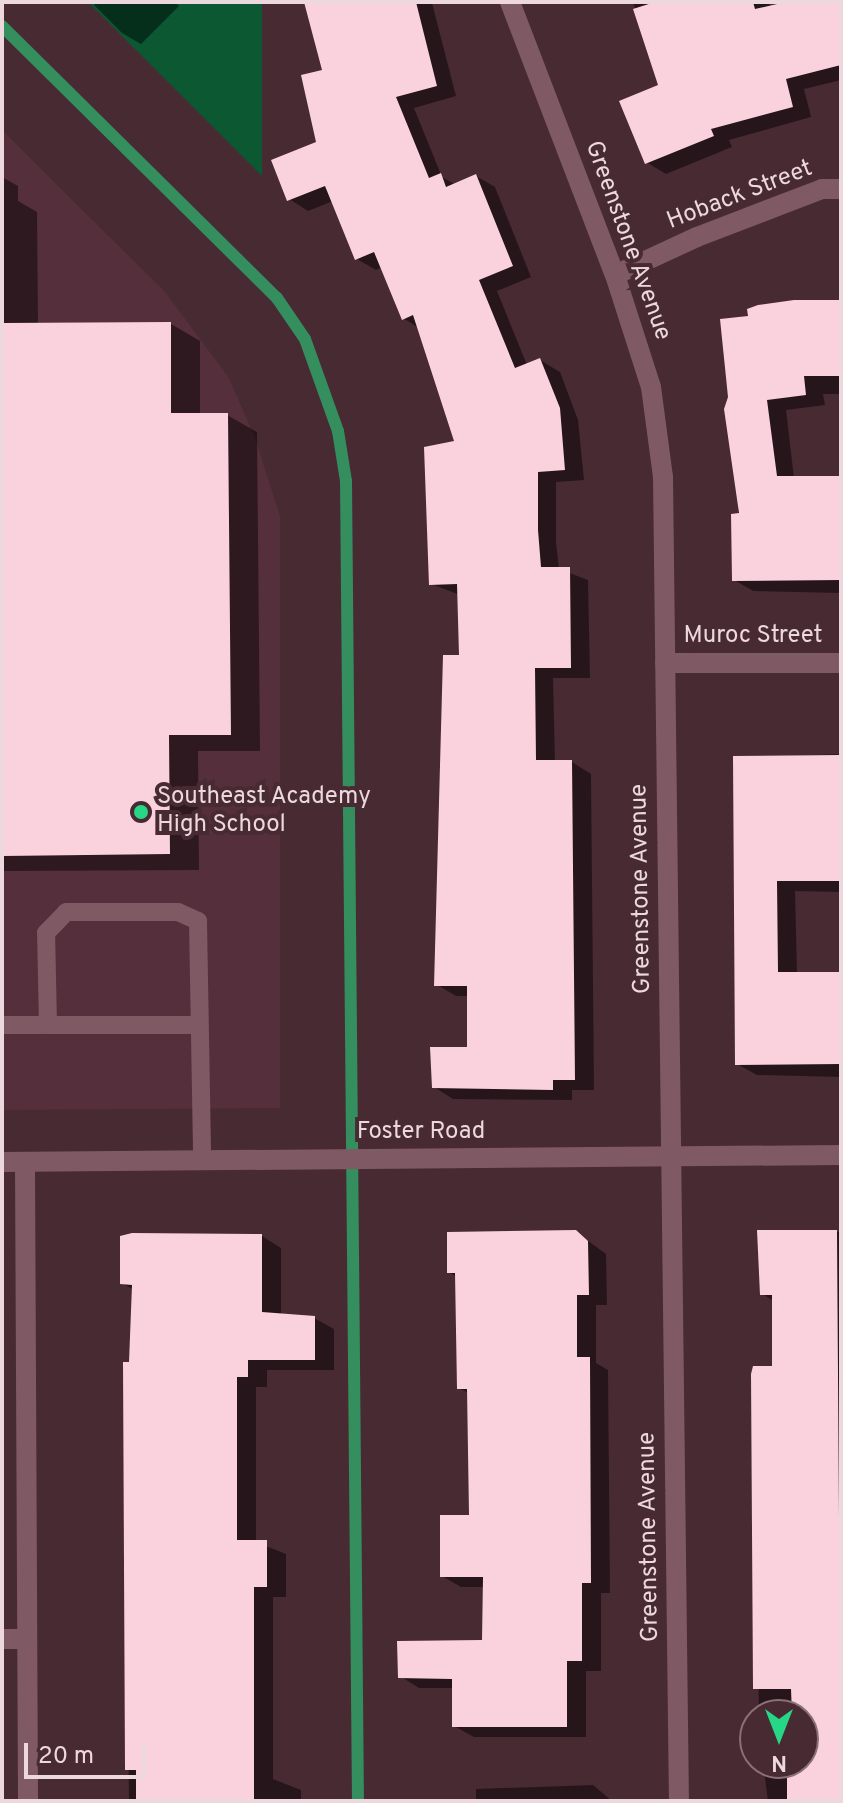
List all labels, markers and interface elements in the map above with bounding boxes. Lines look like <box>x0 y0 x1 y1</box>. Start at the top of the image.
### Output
street label: Greenstone Avenue <box>577 137 677 345</box>
street label: Hoback Street <box>663 155 817 237</box>
street label: Muroc Street <box>683 623 823 651</box>
street label: Greenstone Avenue <box>626 783 658 995</box>
place label: Southeast Academy High School <box>157 784 372 840</box>
marker: Southeast Academy High School <box>132 803 150 821</box>
street label: Foster Road <box>357 1119 485 1147</box>
street label: Greenstone Avenue <box>634 1431 666 1643</box>
north arrow <box>739 1699 819 1779</box>
scale bar <box>28 1727 150 1777</box>
text: 20 m <box>38 1742 94 1772</box>
text: N <box>771 1748 787 1775</box>

